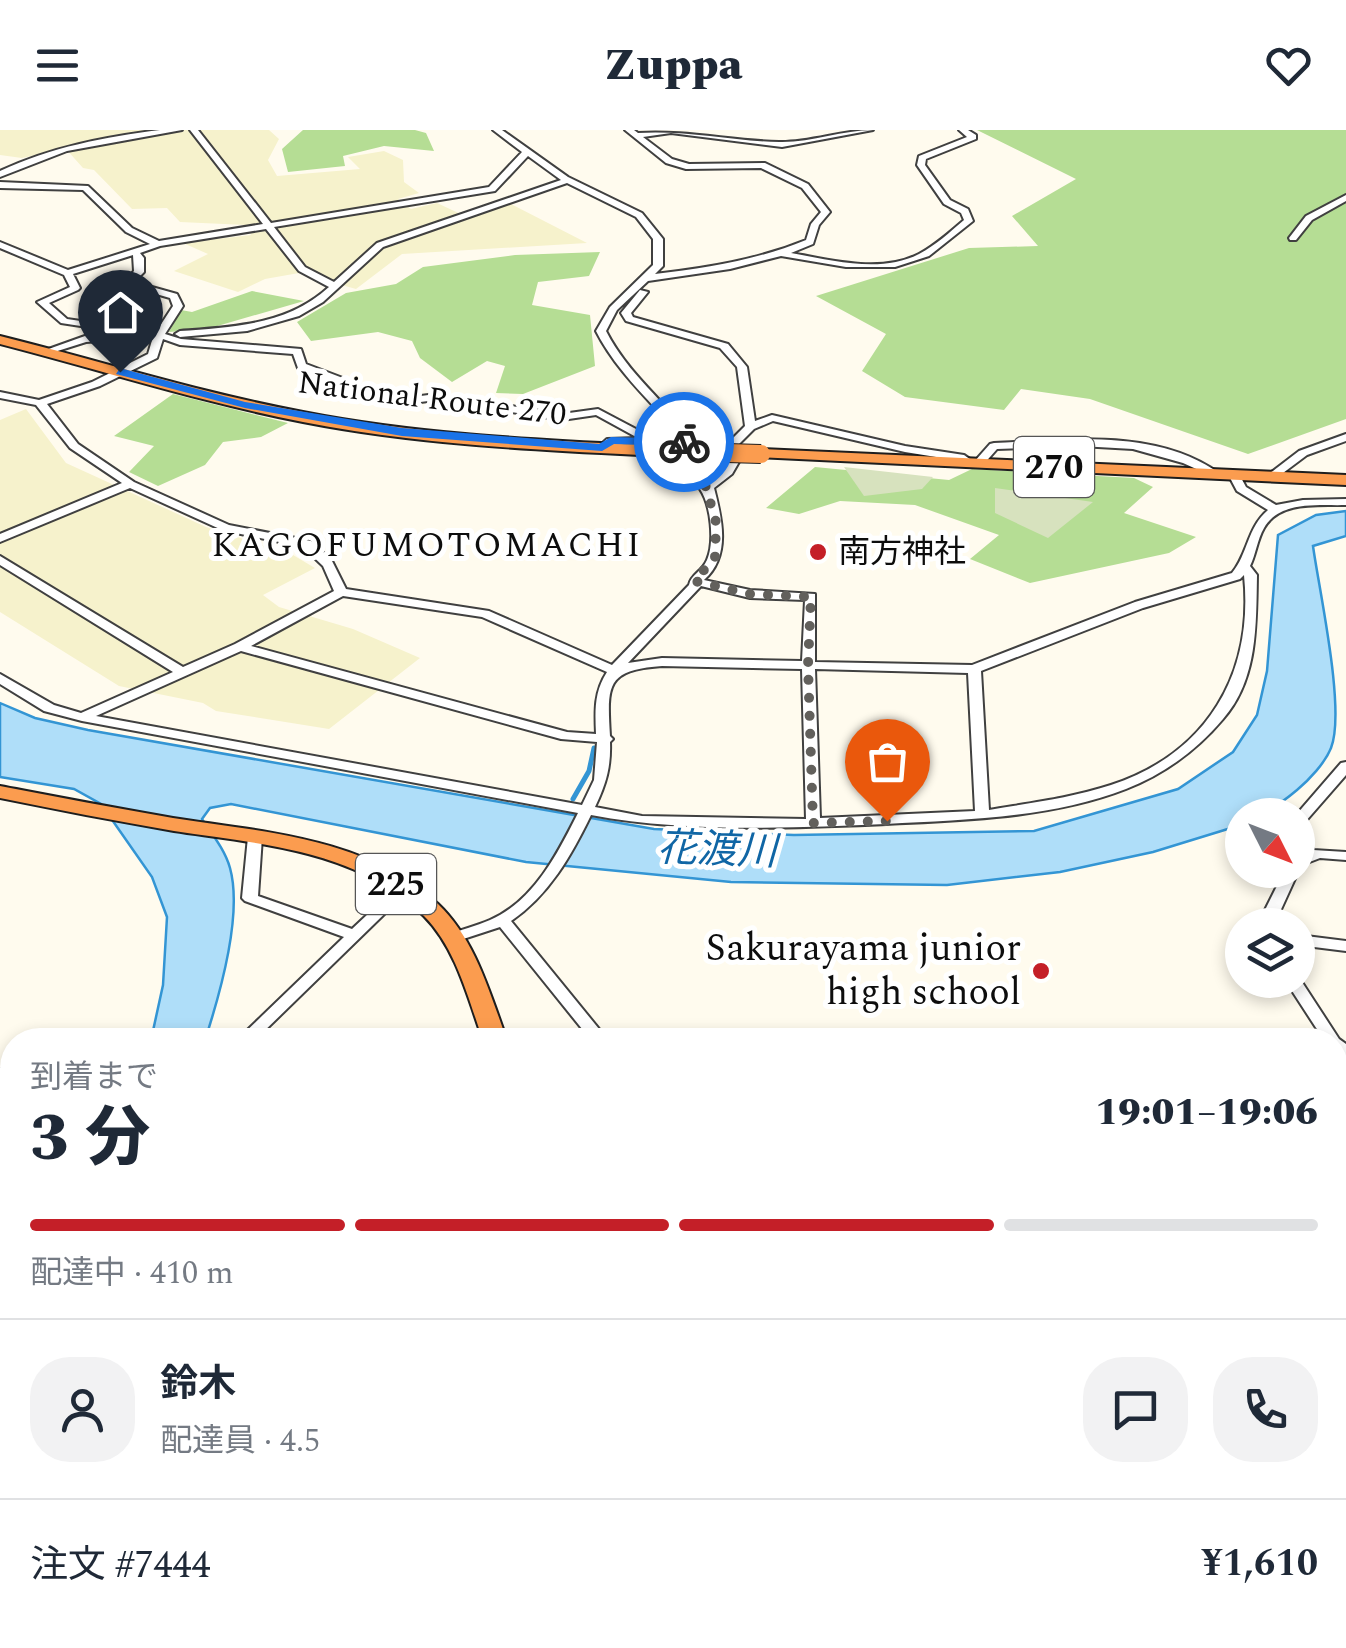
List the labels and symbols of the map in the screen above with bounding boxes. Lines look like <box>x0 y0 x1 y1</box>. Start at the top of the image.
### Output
pin <box>78 270 163 373</box>
street label: National Route 270 <box>295 358 569 440</box>
courier <box>634 392 734 492</box>
road number: 270 <box>1014 437 1094 497</box>
district label: KAGOFUMOTOMACHI <box>211 519 643 572</box>
place label: 南方神社 <box>838 528 966 577</box>
marker: 南方神社 <box>807 541 829 563</box>
pin <box>845 719 930 822</box>
north arrow <box>1225 798 1315 888</box>
water label: 花渡川 <box>656 818 782 884</box>
road number: 225 <box>356 854 436 914</box>
place label: Sakurayama junior high school <box>706 920 1021 1022</box>
marker: Sakurayama junior high school <box>1030 960 1052 982</box>

